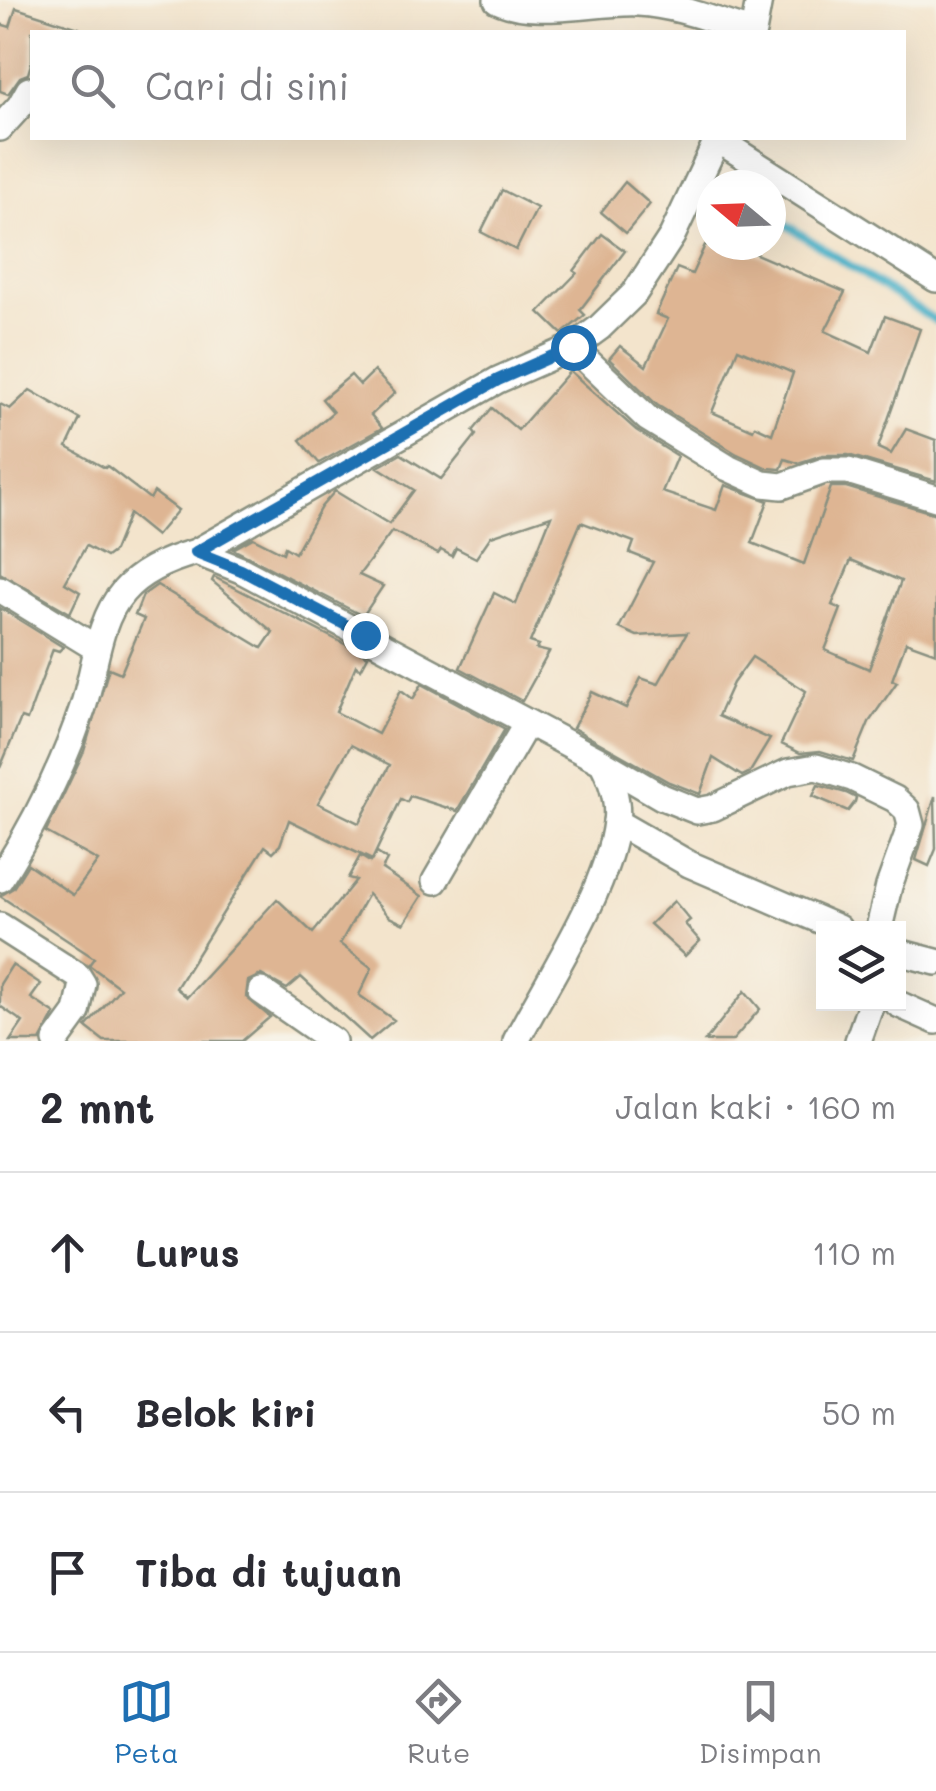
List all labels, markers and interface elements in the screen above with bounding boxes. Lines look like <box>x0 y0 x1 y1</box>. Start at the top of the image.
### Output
search box <box>30 30 906 140</box>
icon: search <box>65 58 120 113</box>
text: Cari di sini <box>145 60 349 110</box>
north arrow <box>696 170 786 260</box>
route start <box>551 325 597 371</box>
route end <box>343 613 389 659</box>
map controls <box>816 921 906 1011</box>
button: layers <box>816 921 906 1011</box>
text: 2 mnt <box>40 1079 155 1134</box>
text: Jalan kaki · 160 m <box>615 1085 896 1127</box>
icon: ahead <box>40 1225 95 1280</box>
text: Lurus <box>135 1227 240 1277</box>
text: 110 m <box>812 1231 896 1273</box>
icon: left <box>40 1385 95 1440</box>
text: Belok kiri <box>135 1387 317 1437</box>
text: 50 m <box>822 1391 896 1433</box>
icon: arrive <box>40 1545 95 1600</box>
text: Tiba di tujuan <box>135 1547 402 1597</box>
tab: Peta <box>114 1674 179 1770</box>
tab: Rute <box>407 1674 470 1770</box>
tab: Disimpan <box>699 1674 822 1770</box>

